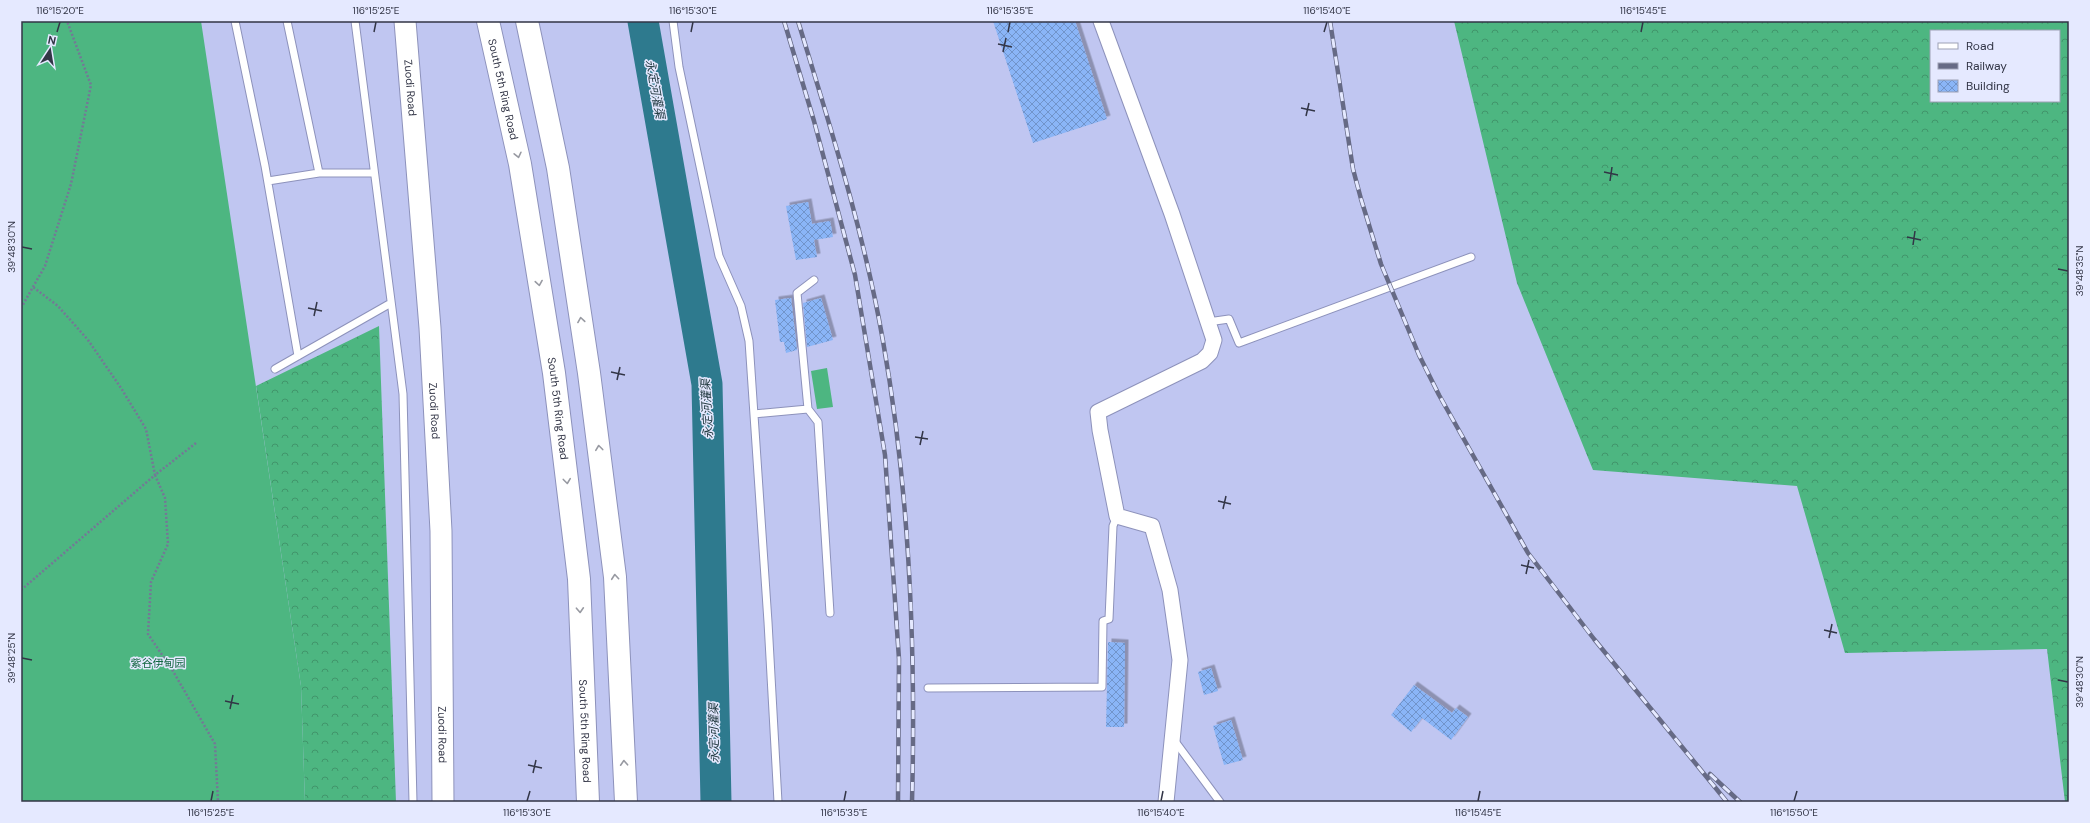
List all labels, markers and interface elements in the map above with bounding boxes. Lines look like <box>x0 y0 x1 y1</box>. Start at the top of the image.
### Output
text: 116°15'20"E <box>36 4 84 17</box>
text: 116°15'25"E <box>353 4 400 17</box>
text: 116°15'30"E <box>669 4 717 17</box>
text: 116°15'35"E <box>987 4 1034 17</box>
text: 116°15'40"E <box>1303 4 1351 17</box>
text: 116°15'45"E <box>1620 4 1667 17</box>
north arrow <box>30 30 70 70</box>
legend <box>1930 30 2060 102</box>
text: N <box>47 33 57 48</box>
street label: South 5th Ring Road <box>485 37 521 141</box>
text: Road <box>1966 38 1994 54</box>
water label: 永定河灌渠 <box>642 58 668 122</box>
text: Railway <box>1966 58 2007 74</box>
street label: Zuodi Road <box>401 59 420 117</box>
text: Building <box>1966 78 2010 94</box>
one-way arrow <box>513 152 521 158</box>
text: 39°48'30"N <box>5 221 18 273</box>
text: 39°48'35"N <box>2073 246 2086 296</box>
one-way arrow <box>534 280 543 286</box>
one-way arrow <box>577 316 586 323</box>
street label: South 5th Ring Road <box>545 356 571 461</box>
water label: 永定河灌渠 <box>697 377 717 439</box>
street label: Zuodi Road <box>426 382 443 440</box>
one-way arrow <box>595 445 604 451</box>
one-way arrow <box>562 478 571 484</box>
one-way arrow <box>611 574 620 580</box>
one-way arrow <box>576 607 584 613</box>
text: 39°48'25"N <box>5 633 18 683</box>
park label: 紫谷伊甸园 <box>131 656 186 670</box>
text: 39°48'30"N <box>2073 656 2086 708</box>
street label: South 5th Ring Road <box>576 679 594 783</box>
water label: 永定河灌渠 <box>705 701 723 763</box>
street label: Zuodi Road <box>435 706 450 763</box>
one-way arrow <box>620 760 628 766</box>
text: 116°15'25"E <box>188 806 235 819</box>
text: 116°15'30"E <box>503 806 551 819</box>
text: 116°15'35"E <box>821 806 868 819</box>
text: 116°15'40"E <box>1137 806 1185 819</box>
text: 116°15'45"E <box>1455 806 1502 819</box>
text: 116°15'50"E <box>1770 806 1818 819</box>

